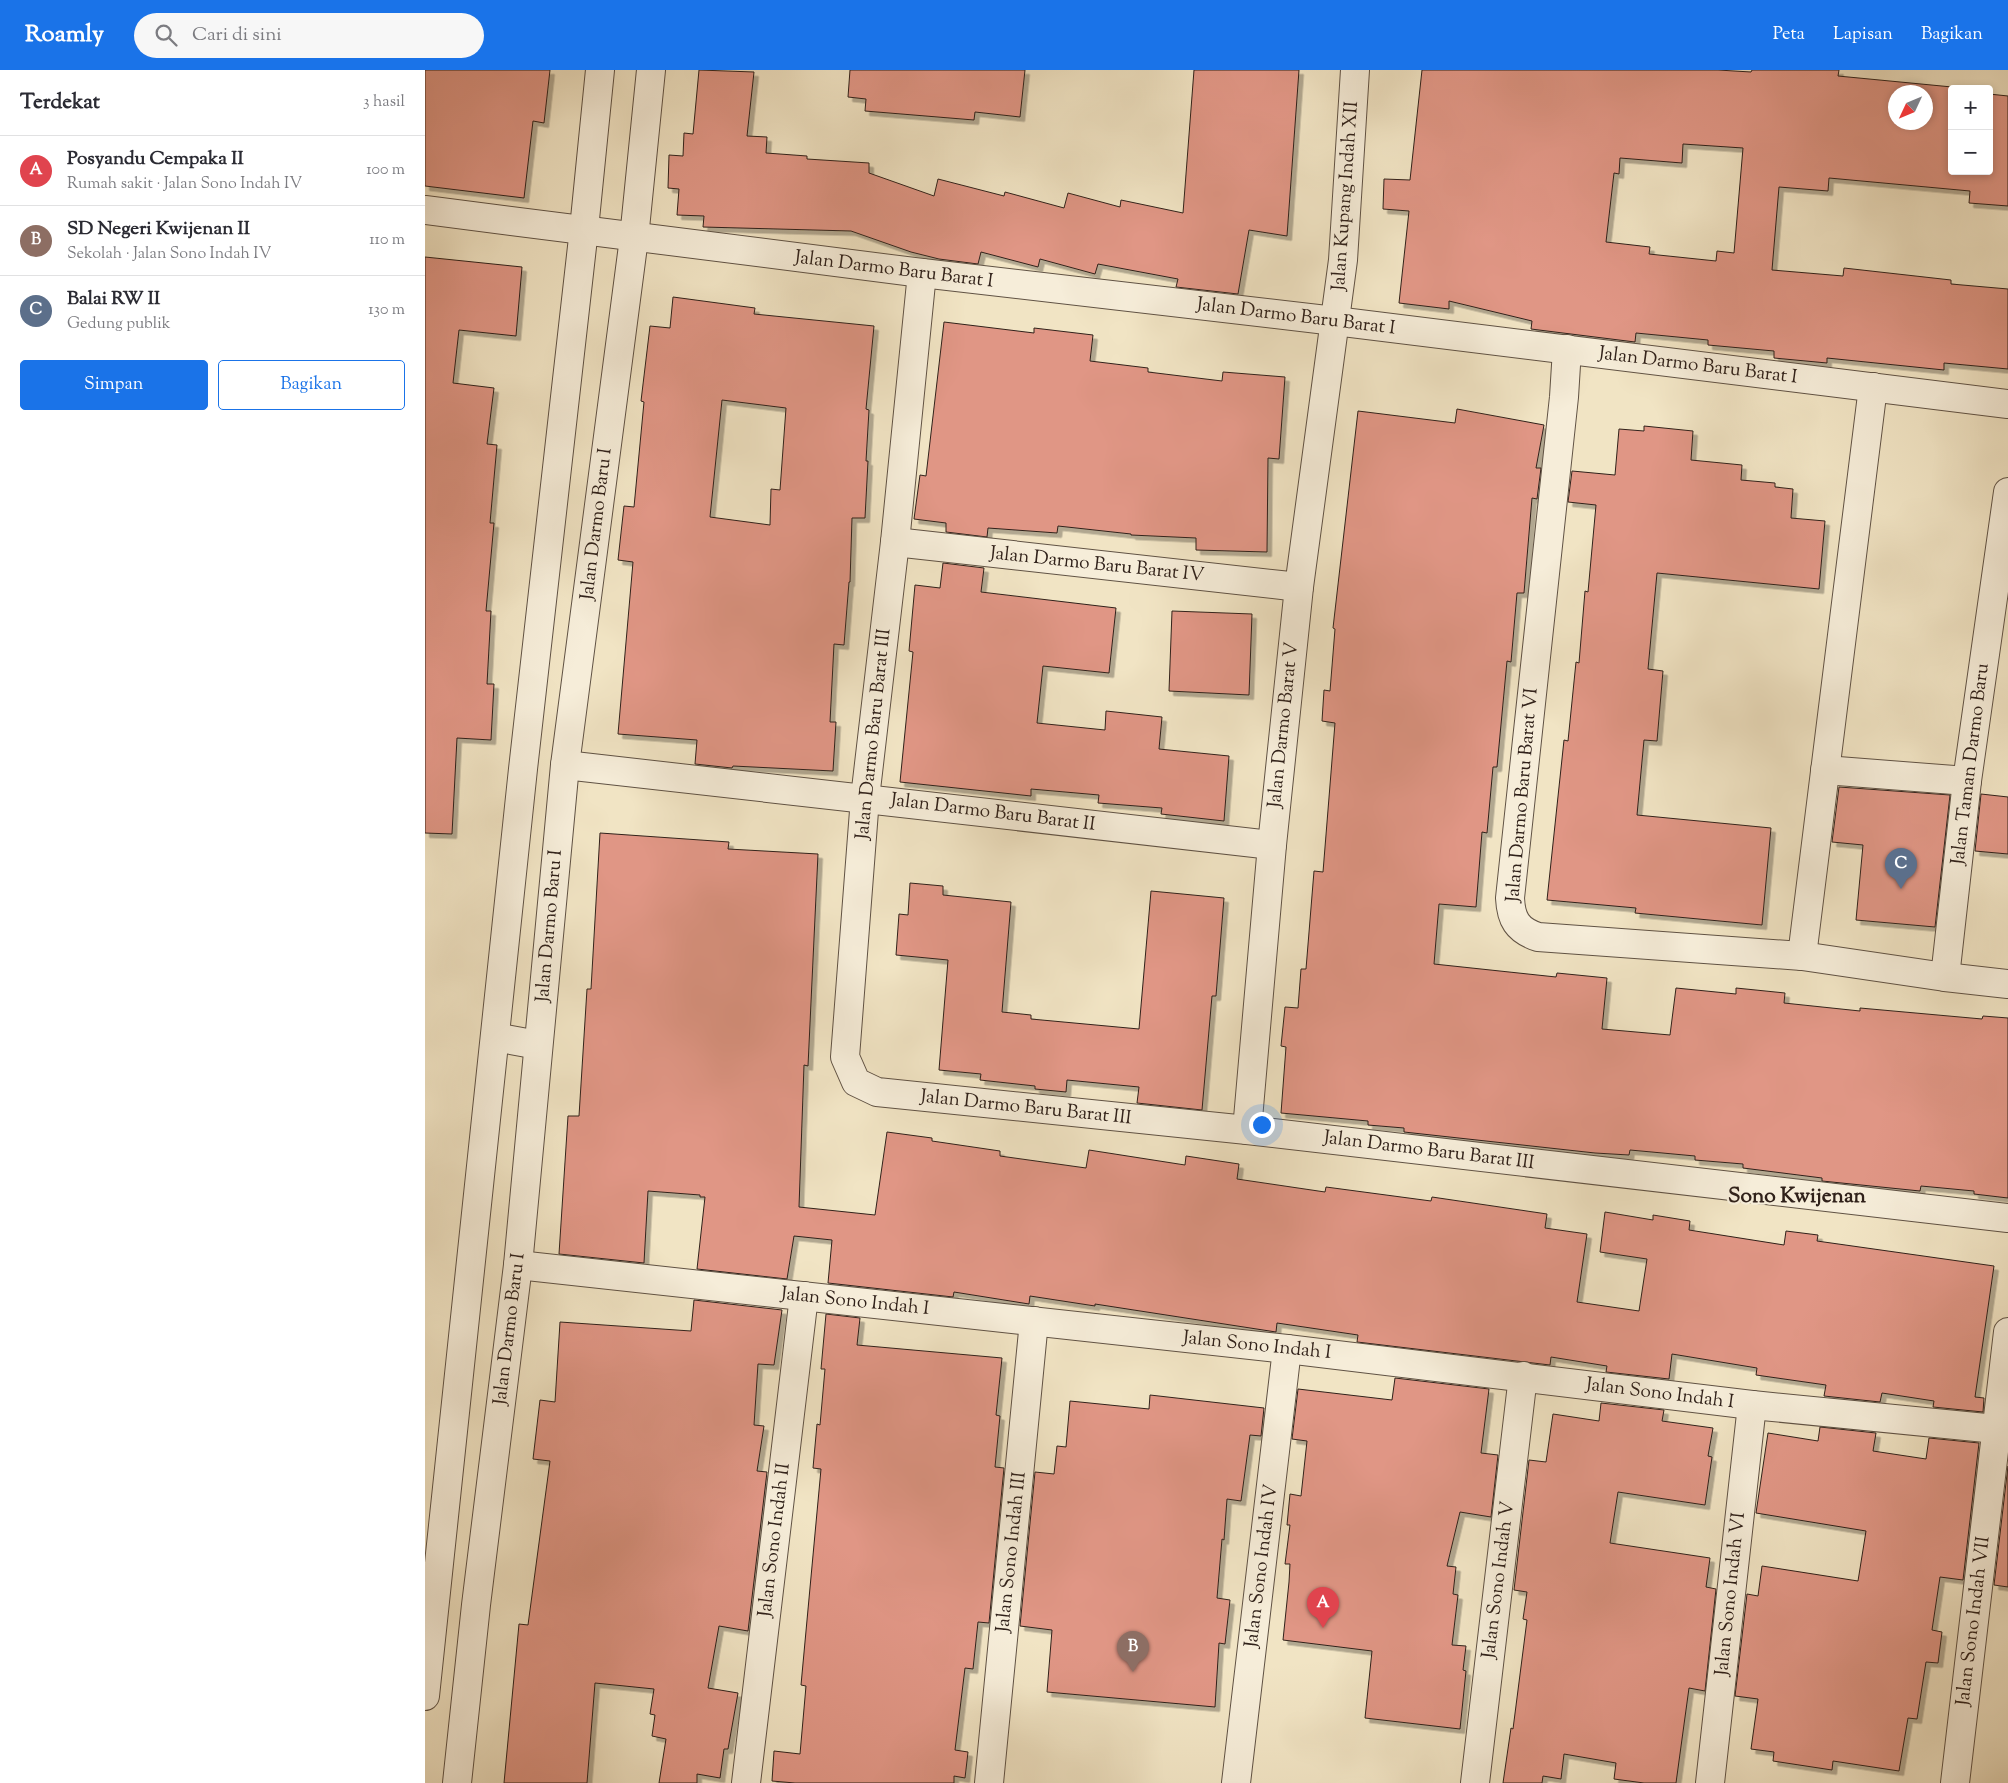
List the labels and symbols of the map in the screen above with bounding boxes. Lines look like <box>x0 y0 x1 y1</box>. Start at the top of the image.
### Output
north arrow <box>1888 85 1933 130</box>
street label: Jalan Kupang Indah XII <box>1326 100 1366 293</box>
street label: Jalan Darmo Baru Barat I <box>792 244 995 296</box>
street label: Jalan Darmo Baru Barat I <box>1194 291 1397 343</box>
street label: Jalan Darmo Baru Barat I <box>1596 340 1799 392</box>
street label: Jalan Darmo Baru I <box>574 446 620 603</box>
street label: Jalan Darmo Baru Barat IV <box>988 540 1205 590</box>
street label: Jalan Darmo Baru Barat III <box>849 627 899 842</box>
street label: Jalan Darmo Barat V <box>1262 641 1306 810</box>
street label: Jalan Taman Darmo Baru <box>1945 662 1997 867</box>
street label: Jalan Darmo Baru Barat VI <box>1500 687 1546 904</box>
street label: Jalan Darmo Baru Barat II <box>888 787 1097 839</box>
pin: C <box>1885 848 1917 889</box>
street label: Jalan Darmo Baru I <box>530 849 570 1004</box>
street label: Jalan Darmo Baru Barat III <box>918 1083 1133 1133</box>
your location <box>1249 1112 1275 1138</box>
street label: Jalan Darmo Baru Barat III <box>1321 1125 1536 1177</box>
district label: Sono Kwijenan <box>1728 1182 1867 1212</box>
street label: Jalan Darmo Baru I <box>487 1251 533 1408</box>
street label: Jalan Sono Indah I <box>779 1281 931 1323</box>
street label: Jalan Sono Indah I <box>1181 1325 1333 1367</box>
street label: Jalan Sono Indah I <box>1583 1371 1736 1416</box>
street label: Jalan Sono Indah II <box>752 1461 798 1620</box>
street label: Jalan Sono Indah III <box>990 1470 1034 1635</box>
street label: Jalan Sono Indah IV <box>1238 1483 1285 1650</box>
street label: Jalan Sono Indah V <box>1476 1500 1522 1661</box>
street label: Jalan Sono Indah VI <box>1709 1511 1753 1678</box>
street label: Jalan Sono Indah VII <box>1950 1535 1998 1708</box>
pin: A <box>1307 1587 1339 1628</box>
pin: B <box>1117 1631 1149 1672</box>

